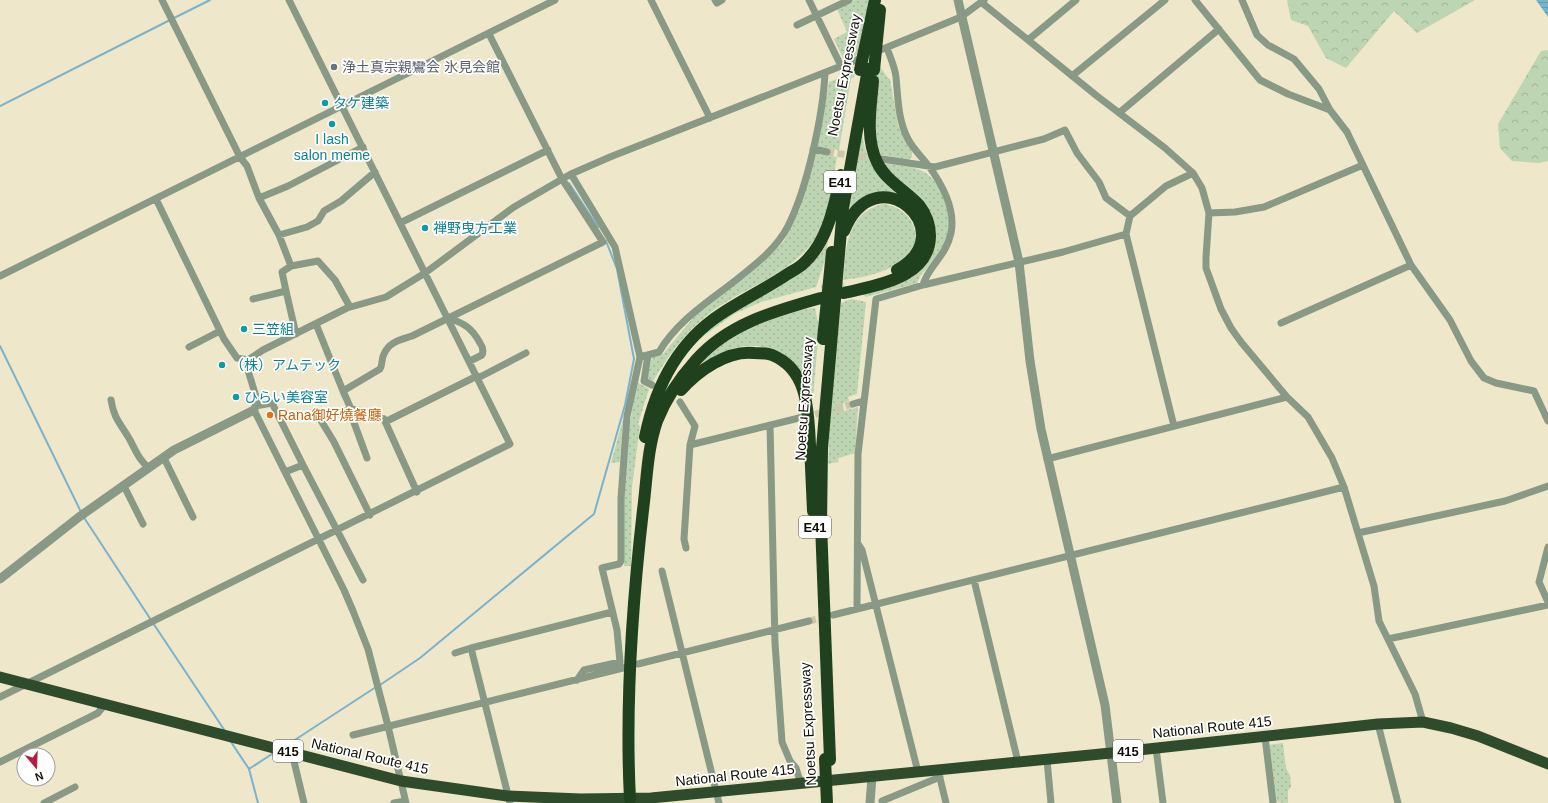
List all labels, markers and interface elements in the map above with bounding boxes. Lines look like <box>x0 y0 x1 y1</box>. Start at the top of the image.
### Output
street label: Noetsu Expressway <box>824 13 864 137</box>
place label: 浄土真宗親鸞会 氷見会館 <box>342 59 500 75</box>
marker: 浄土真宗親鸞会 氷見会館 <box>329 62 339 72</box>
place label: タケ建築 <box>333 95 389 111</box>
marker: タケ建築 <box>320 98 330 108</box>
marker: I lash salon meme <box>327 119 337 129</box>
place label: I lash salon meme <box>294 131 370 163</box>
road number: E41 <box>824 171 856 193</box>
place label: 禅野曳方工業 <box>433 220 517 236</box>
marker: 禅野曳方工業 <box>420 223 430 233</box>
place label: 三笠組 <box>252 321 294 337</box>
marker: 三笠組 <box>239 324 249 334</box>
street label: Noetsu Expressway <box>792 337 816 461</box>
place label: （株）アムテック <box>230 357 341 373</box>
marker: （株）アムテック <box>217 360 227 370</box>
place label: ひらい美容室 <box>244 389 328 405</box>
marker: ひらい美容室 <box>231 392 241 402</box>
place label: Rana御好燒餐廳 <box>278 407 381 423</box>
marker: Rana御好燒餐廳 <box>265 410 275 420</box>
road number: E41 <box>799 516 831 538</box>
street label: Noetsu Expressway <box>797 662 819 786</box>
street label: National Route 415 <box>1152 713 1273 741</box>
street label: National Route 415 <box>310 735 430 777</box>
road number: 415 <box>273 740 303 762</box>
road number: 415 <box>1113 740 1143 762</box>
north arrow <box>16 747 56 787</box>
street label: National Route 415 <box>675 761 796 789</box>
text: N <box>33 769 45 783</box>

